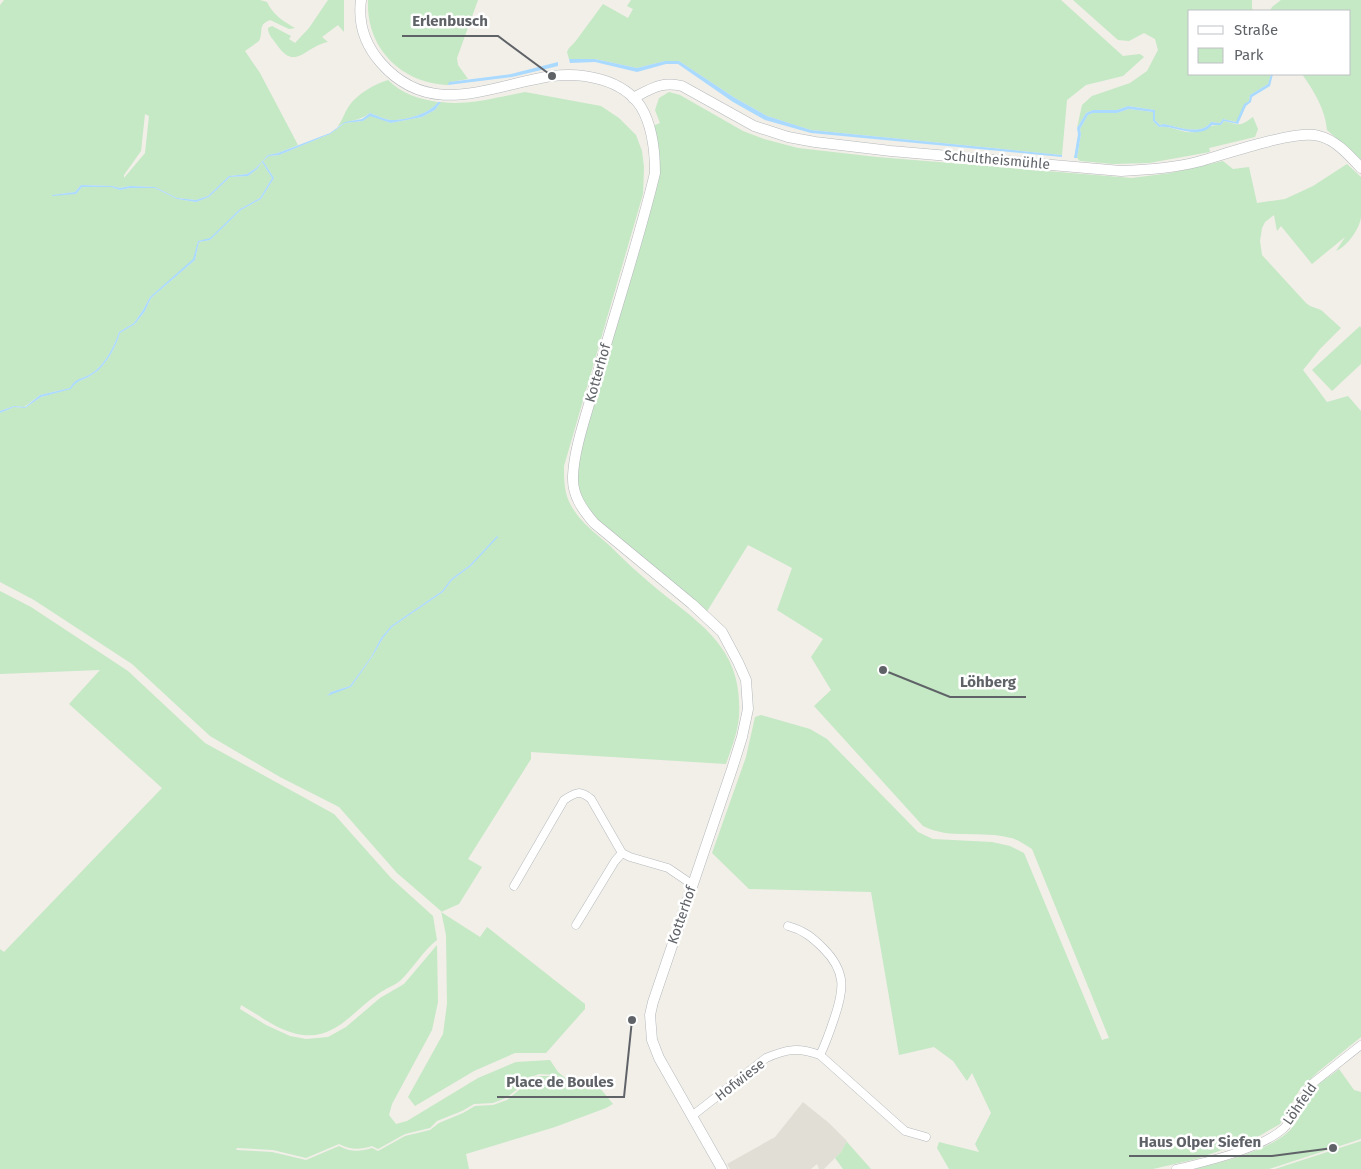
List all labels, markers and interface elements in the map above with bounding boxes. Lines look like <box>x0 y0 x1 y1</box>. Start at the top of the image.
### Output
callout: Erlenbusch <box>402 6 498 36</box>
legend <box>1188 10 1351 75</box>
text: Erlenbusch <box>412 12 488 30</box>
text: Straße <box>1234 21 1278 39</box>
text: Park <box>1234 46 1264 64</box>
street label: Schultheismühle <box>943 147 1051 173</box>
street label: Kotterhof <box>582 340 615 404</box>
callout: Löhberg <box>950 667 1026 697</box>
text: Löhberg <box>960 673 1017 691</box>
street label: Kotterhof <box>664 883 700 946</box>
street label: Hofwiese <box>712 1055 768 1105</box>
callout: Place de Boules <box>497 1067 624 1097</box>
text: Place de Boules <box>506 1073 614 1091</box>
street label: Löhfeld <box>1279 1080 1321 1128</box>
callout: Haus Olper Siefen <box>1129 1126 1272 1156</box>
text: Haus Olper Siefen <box>1139 1133 1261 1151</box>

